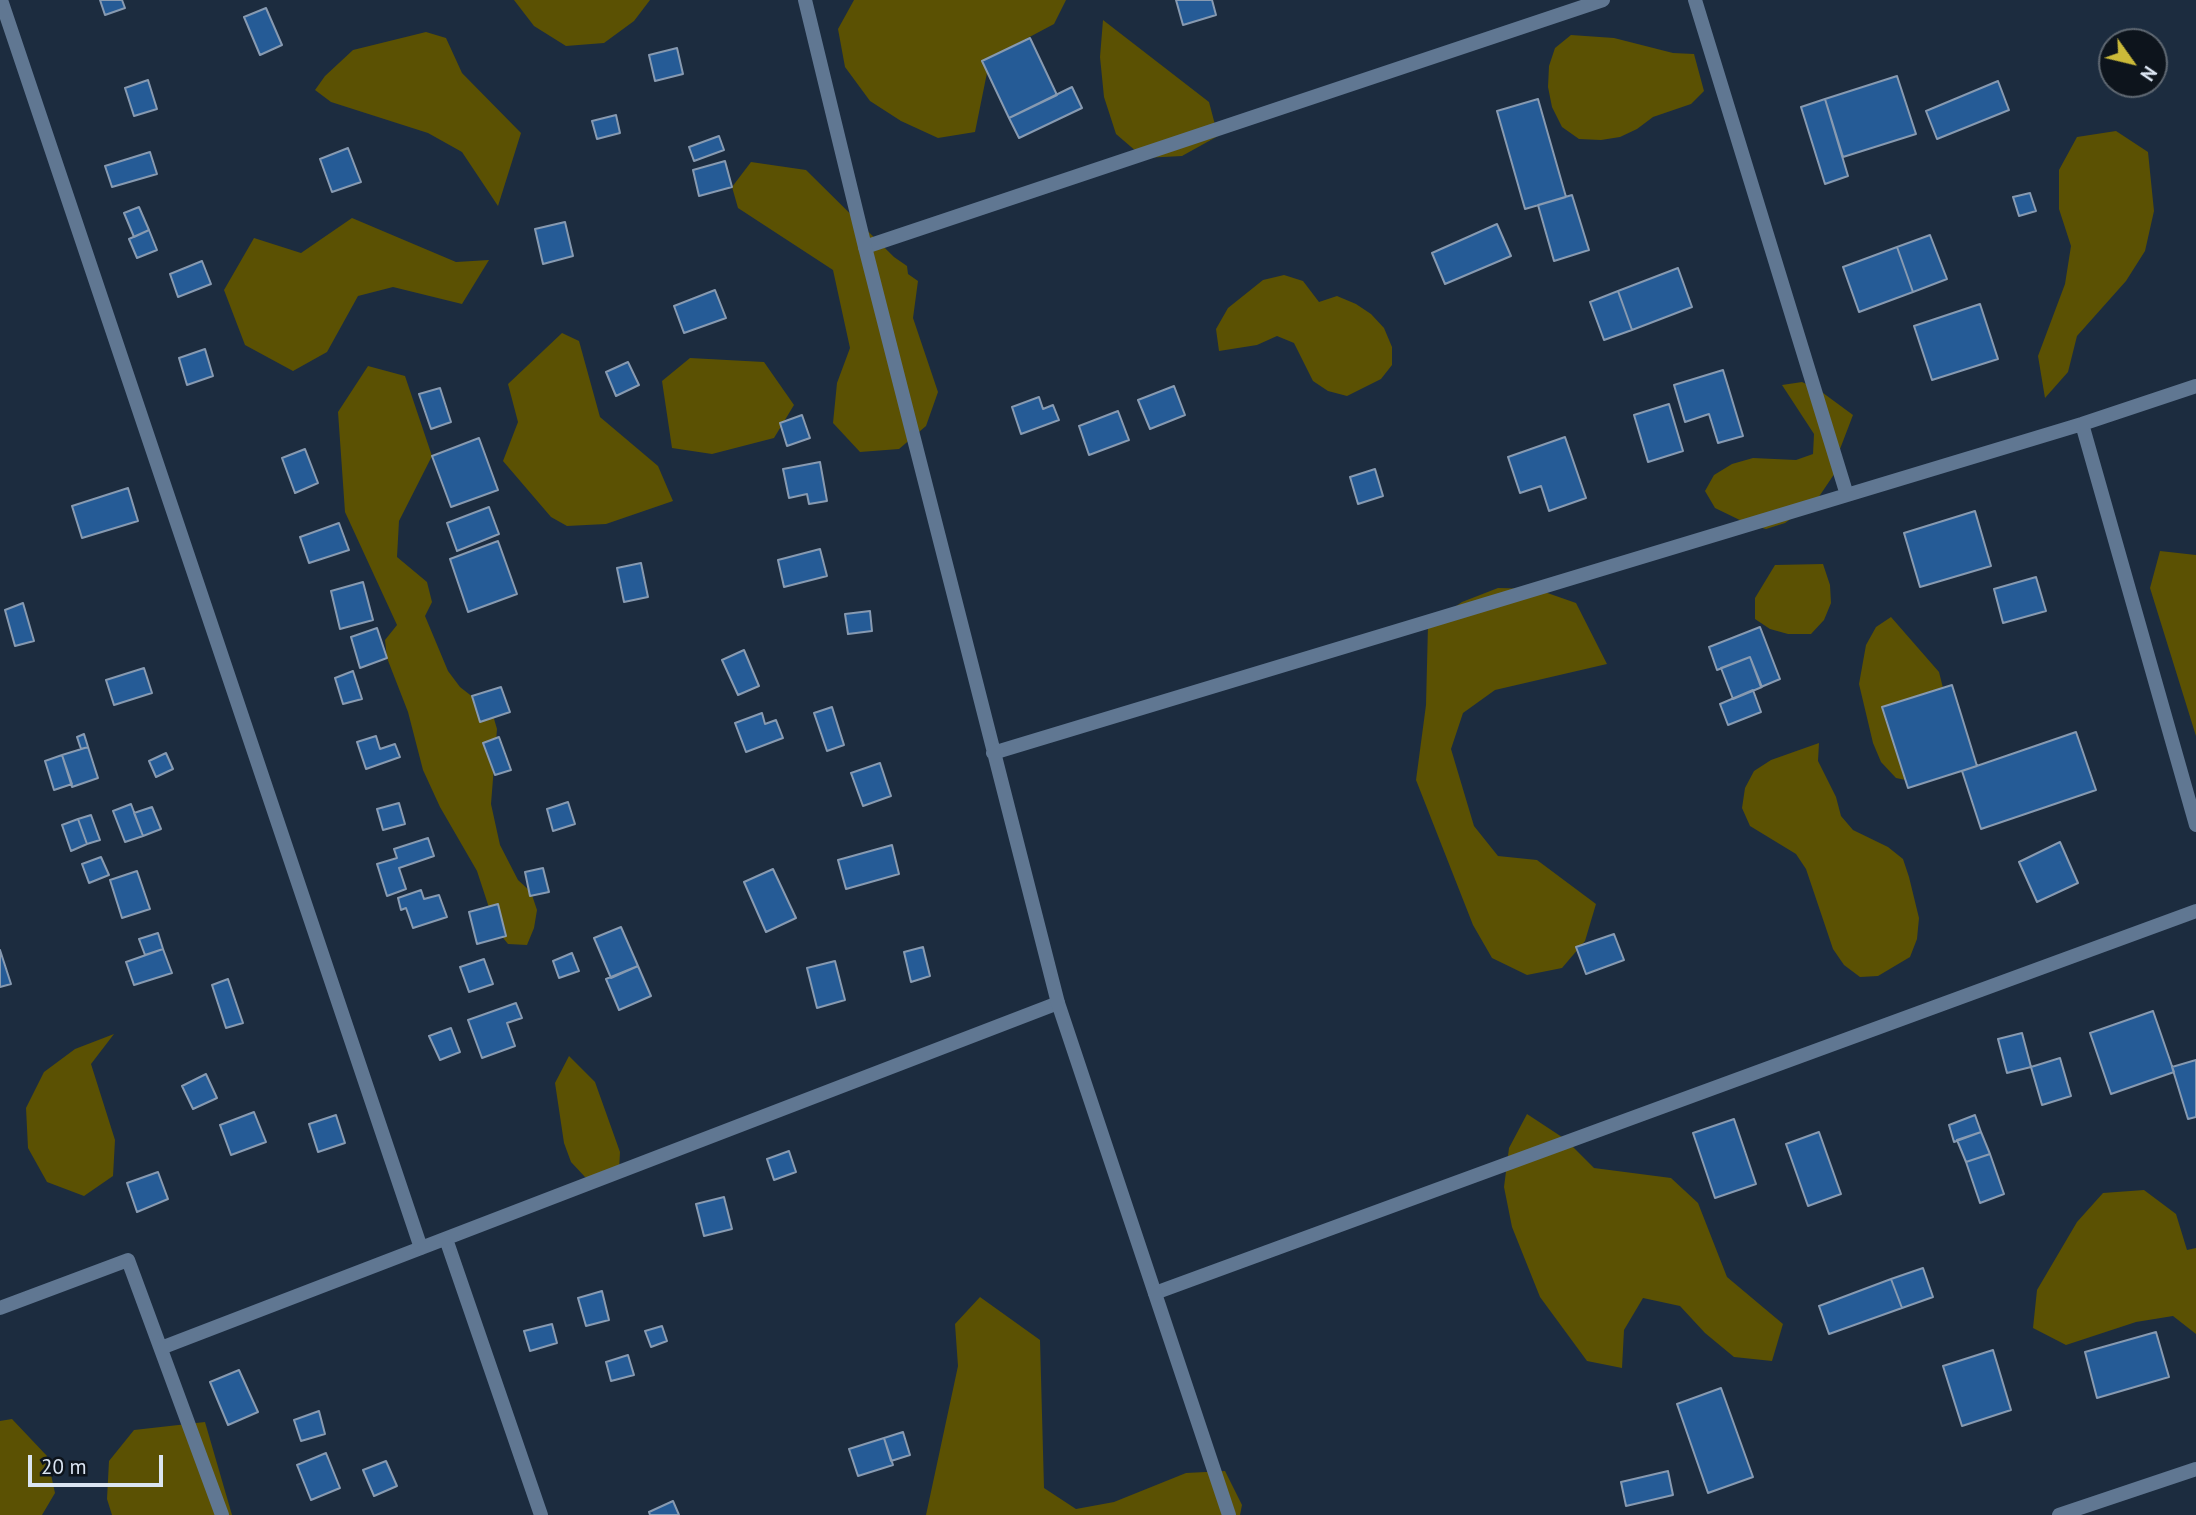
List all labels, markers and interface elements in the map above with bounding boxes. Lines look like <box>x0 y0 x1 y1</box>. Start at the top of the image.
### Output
north arrow <box>2098 28 2168 98</box>
text: N <box>2135 62 2162 86</box>
scale bar <box>32 1442 166 1486</box>
text: 20 m <box>41 1453 87 1480</box>

